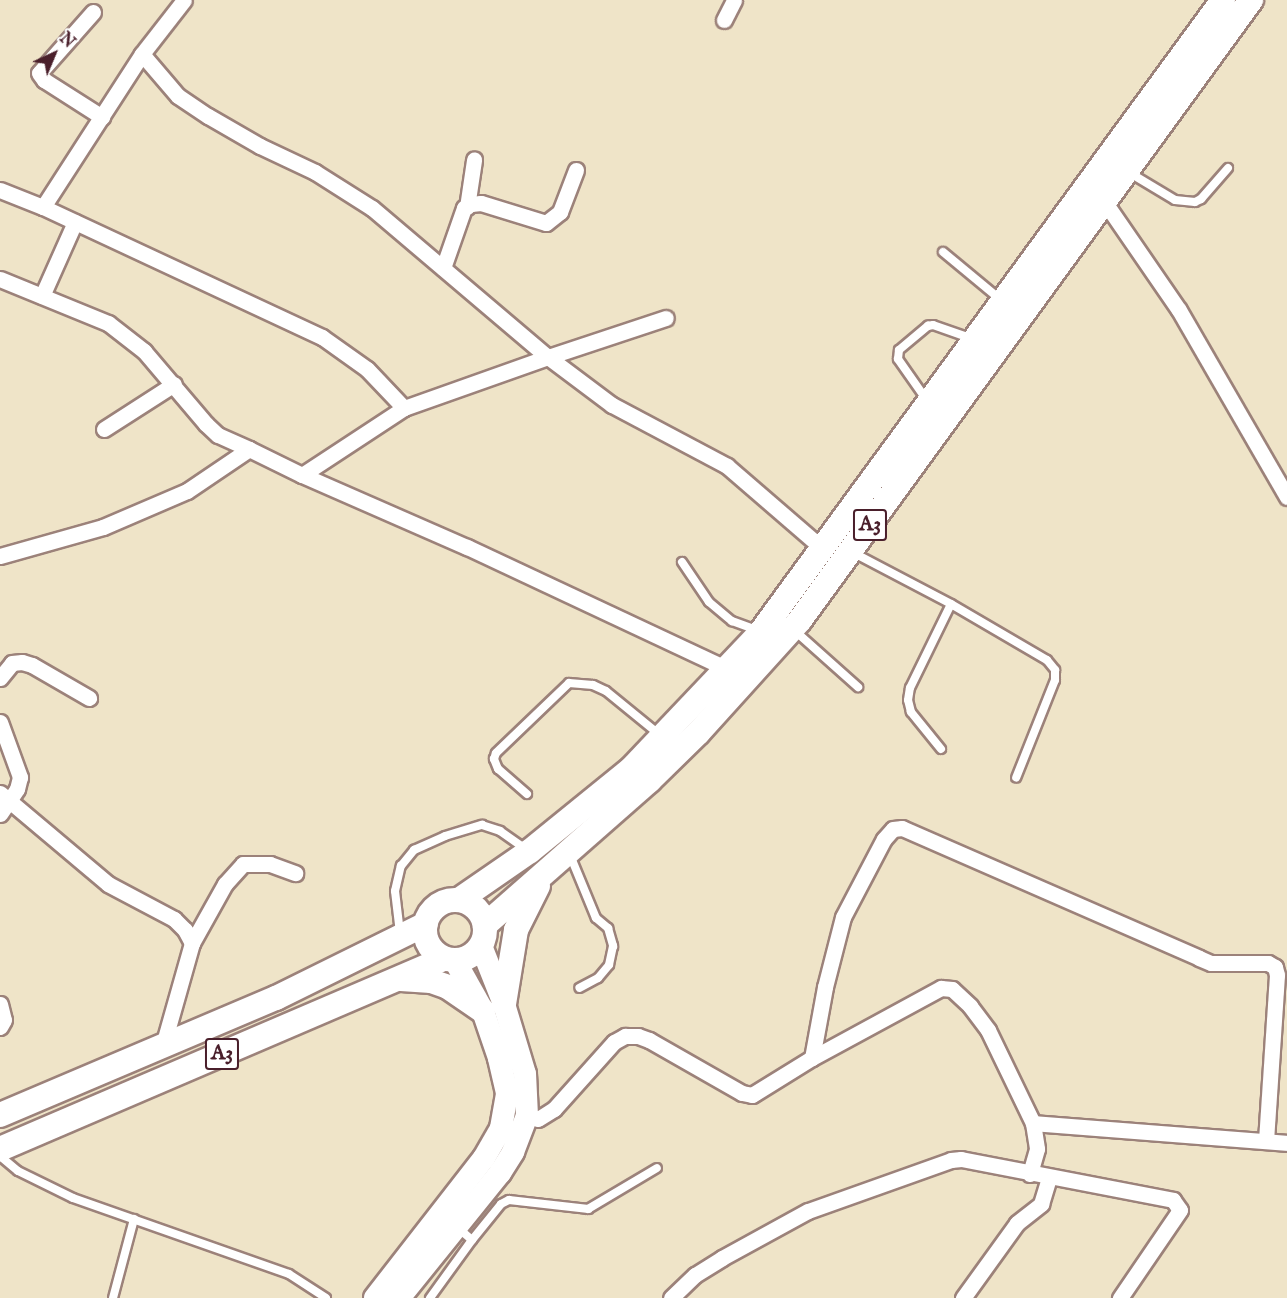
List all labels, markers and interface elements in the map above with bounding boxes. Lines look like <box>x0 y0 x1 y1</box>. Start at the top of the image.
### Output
north arrow <box>24 24 84 84</box>
text: N <box>55 29 78 53</box>
road number: A3 <box>852 507 888 543</box>
road number: A3 <box>204 1036 240 1072</box>

